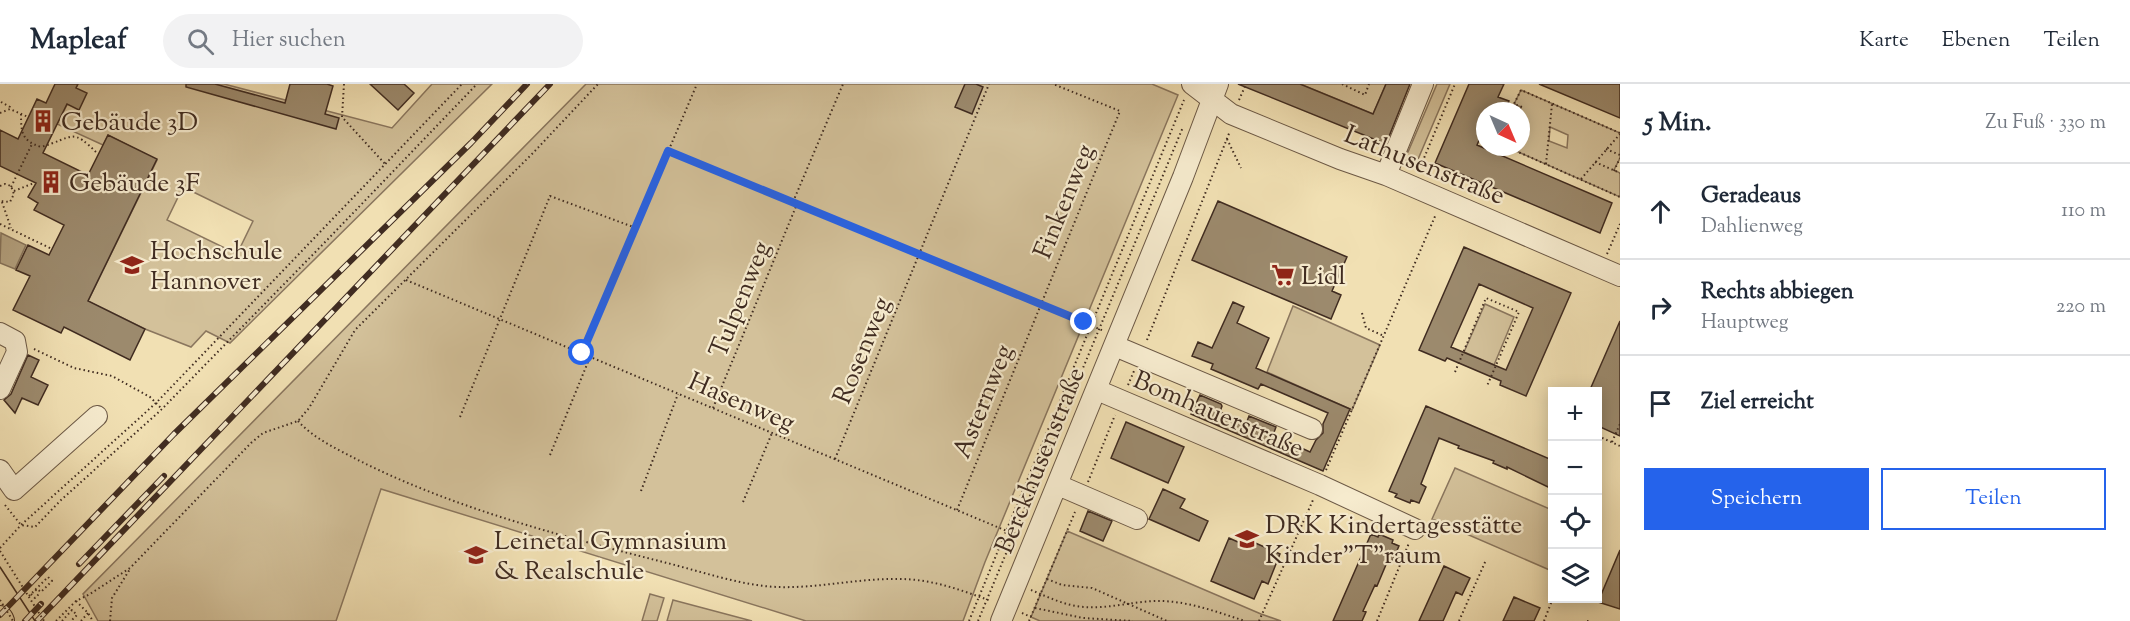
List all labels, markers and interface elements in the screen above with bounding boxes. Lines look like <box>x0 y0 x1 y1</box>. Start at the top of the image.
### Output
search box <box>163 14 583 68</box>
text: Mapleaf <box>30 21 127 61</box>
icon: search <box>184 25 217 58</box>
text: Hier suchen <box>232 25 346 57</box>
text: Karte <box>1859 26 1909 56</box>
text: Ebenen <box>1942 26 2010 56</box>
text: Teilen <box>2043 26 2100 56</box>
north arrow <box>1476 102 1530 156</box>
place label: Gebäude 3D <box>61 105 198 142</box>
text: 5 Min. <box>1644 105 1712 142</box>
building icon: Gebäude 3D <box>30 108 56 134</box>
text: Zu Fuß · 330 m <box>1985 109 2106 138</box>
street label: Lathusenstraße <box>1338 117 1510 215</box>
street label: Finkenweg <box>1026 139 1105 265</box>
place label: Gebäude 3F <box>69 166 200 203</box>
building icon: Gebäude 3F <box>38 169 64 195</box>
text: Geradeaus <box>1701 181 1801 213</box>
icon: ahead <box>1644 195 1677 228</box>
text: 110 m <box>2061 197 2106 226</box>
text: Dahlienweg <box>1701 213 1803 242</box>
place label: Hochschule Hannover <box>150 234 283 301</box>
street label: Tulpenweg <box>701 236 781 364</box>
school or university icon: Hochschule Hannover <box>119 252 145 278</box>
place label: Lidl <box>1301 259 1346 296</box>
supermarket icon: Lidl <box>1270 262 1296 288</box>
text: Rechts abbiegen <box>1701 277 1854 309</box>
icon: right <box>1644 291 1677 324</box>
street label: Rosenweg <box>825 292 902 410</box>
text: 220 m <box>2056 293 2106 322</box>
route end <box>1070 308 1096 334</box>
text: Hauptweg <box>1701 309 1789 338</box>
route start <box>568 339 594 365</box>
street label: Asternweg <box>945 339 1024 465</box>
street label: Berckhusenstraße <box>987 362 1096 560</box>
street label: Bomhauerstraße <box>1127 363 1309 468</box>
street label: Hasenweg <box>682 364 800 442</box>
map controls <box>1548 387 1602 603</box>
button: + <box>1548 387 1602 441</box>
icon: arrive <box>1644 387 1677 420</box>
text: Ziel erreicht <box>1701 387 1814 419</box>
button: − <box>1548 441 1602 495</box>
button: Speichern <box>1644 468 1869 530</box>
button: Teilen <box>1881 468 2106 530</box>
button: locate <box>1548 495 1602 549</box>
place label: DRK Kindertagesstätte Kinder"T"raum <box>1265 508 1522 575</box>
place label: Leinetal Gymnasium & Realschule <box>494 524 727 591</box>
school or university icon: DRK Kindertagesstätte Kinder"T"raum <box>1234 526 1260 552</box>
school or university icon: Leinetal Gymnasium & Realschule <box>463 542 489 568</box>
button: layers <box>1548 549 1602 603</box>

